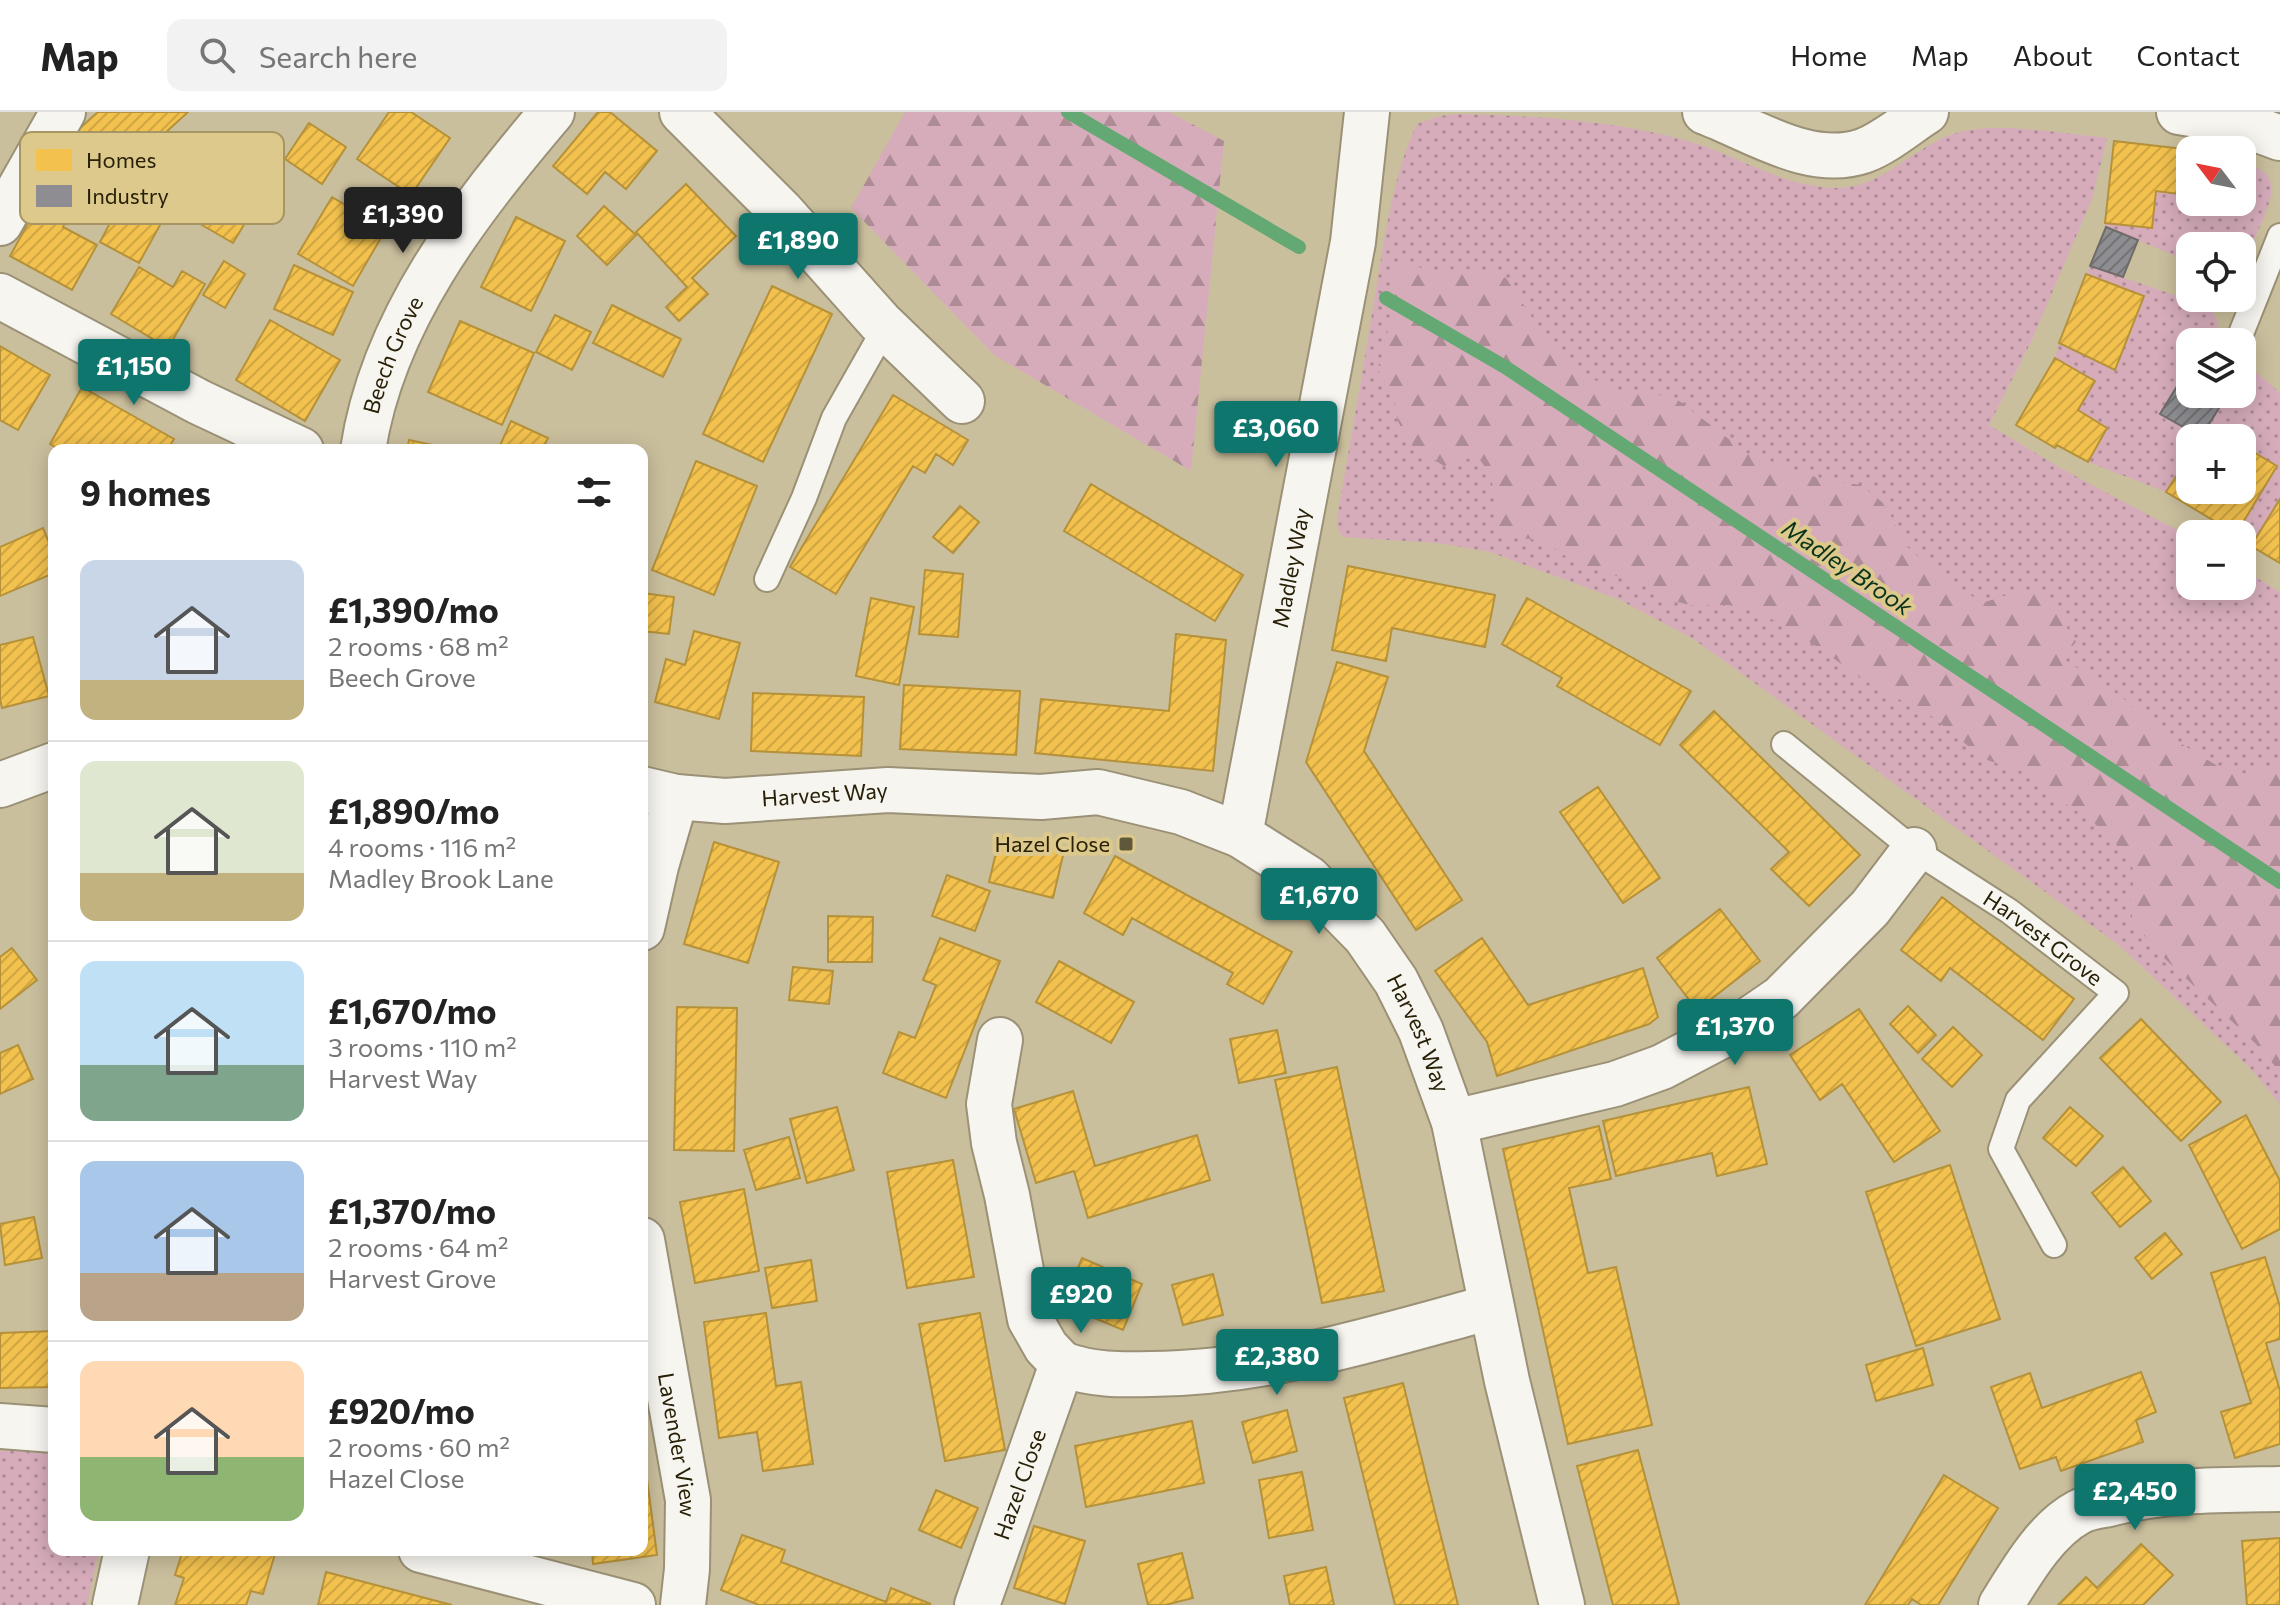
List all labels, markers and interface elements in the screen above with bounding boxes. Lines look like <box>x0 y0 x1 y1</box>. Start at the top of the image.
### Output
search box <box>167 19 727 91</box>
text: Map <box>40 32 119 79</box>
icon: search <box>195 33 239 77</box>
text: Search here <box>259 37 417 74</box>
text: Home <box>1790 38 1867 72</box>
text: Map <box>1911 38 1969 72</box>
text: About <box>2013 38 2093 72</box>
text: Contact <box>2137 38 2240 72</box>
legend <box>20 132 284 224</box>
north arrow <box>2176 136 2256 216</box>
map controls <box>2176 136 2256 600</box>
text: Homes <box>86 146 156 173</box>
text: Industry <box>86 182 169 209</box>
pin: £1,390 <box>338 187 468 255</box>
text: £1,390 <box>362 197 444 228</box>
pin: £1,890 <box>733 213 863 281</box>
text: £1,890 <box>757 223 839 254</box>
button: locate <box>2176 232 2256 312</box>
street label: Beech Grove <box>357 291 428 417</box>
button: layers <box>2176 328 2256 408</box>
pin: £1,150 <box>69 339 199 407</box>
text: £1,150 <box>96 349 172 380</box>
pin: £3,060 <box>1211 401 1341 469</box>
text: £3,060 <box>1232 411 1320 442</box>
button: + <box>2176 424 2256 504</box>
icon: filters <box>572 470 616 514</box>
text: 9 homes <box>80 471 211 513</box>
street label: Madley Way <box>1266 505 1315 630</box>
water label: Madley Brook <box>1777 513 1919 622</box>
button: − <box>2176 520 2256 600</box>
text: £1,390/mo <box>328 588 499 630</box>
icon: home <box>144 592 240 688</box>
text: 2 rooms · 68 m² <box>328 630 509 661</box>
text: Beech Grove <box>328 661 476 692</box>
street label: Harvest Way <box>761 776 889 812</box>
text: £1,890/mo <box>328 789 500 831</box>
icon: home <box>144 793 240 889</box>
place label: Hazel Close <box>994 830 1110 857</box>
text: 4 rooms · 116 m² <box>328 831 516 862</box>
marker: Hazel Close <box>1117 835 1135 853</box>
text: Madley Brook Lane <box>328 862 554 893</box>
pin: £1,670 <box>1254 868 1384 936</box>
text: £1,670 <box>1279 878 1359 909</box>
street label: Harvest Grove <box>1979 884 2108 991</box>
street label: Harvest Way <box>1382 969 1456 1096</box>
text: £1,670/mo <box>328 989 497 1031</box>
icon: home <box>144 993 240 1089</box>
pin: £1,370 <box>1670 999 1800 1067</box>
text: £1,370 <box>1695 1009 1775 1040</box>
text: 3 rooms · 110 m² <box>328 1031 517 1062</box>
text: Harvest Way <box>328 1062 477 1093</box>
text: £1,370/mo <box>328 1189 496 1231</box>
icon: home <box>144 1193 240 1289</box>
text: 2 rooms · 64 m² <box>328 1231 509 1262</box>
text: Harvest Grove <box>328 1262 496 1293</box>
pin: £920 <box>1034 1267 1128 1335</box>
text: £920 <box>1049 1277 1113 1308</box>
pin: £2,380 <box>1212 1329 1342 1397</box>
text: £2,380 <box>1234 1339 1320 1370</box>
street label: Lavender View <box>653 1370 702 1518</box>
text: £920/mo <box>328 1389 475 1431</box>
icon: home <box>144 1393 240 1489</box>
street label: Hazel Close <box>987 1425 1051 1543</box>
text: 2 rooms · 60 m² <box>328 1431 510 1462</box>
text: Hazel Close <box>328 1462 465 1493</box>
pin: £2,450 <box>2070 1464 2200 1532</box>
text: £2,450 <box>2092 1474 2178 1505</box>

